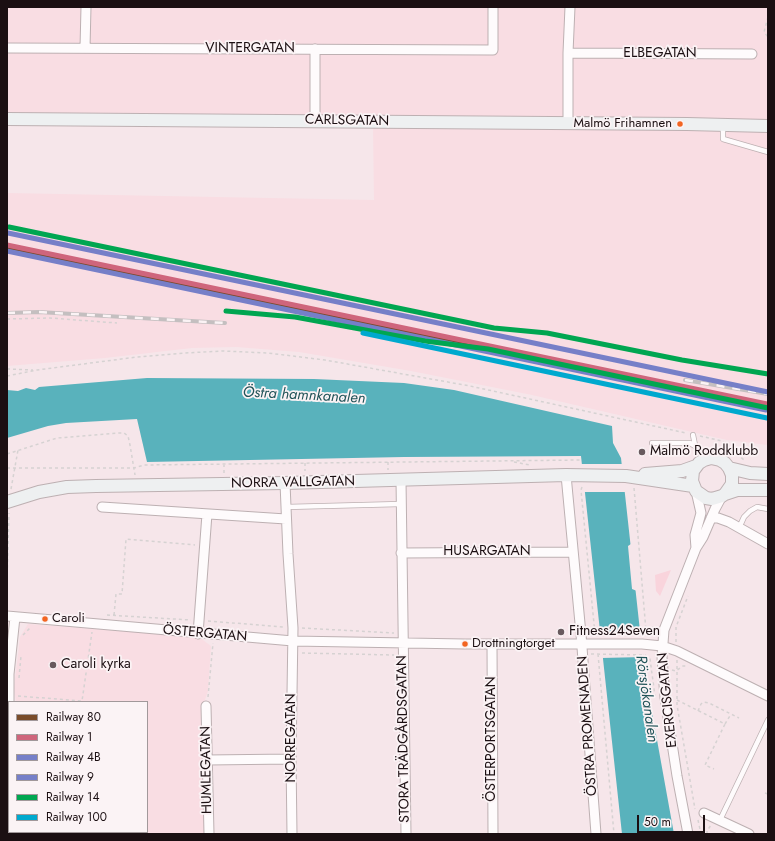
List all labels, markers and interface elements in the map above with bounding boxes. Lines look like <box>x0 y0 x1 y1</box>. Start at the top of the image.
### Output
street label: VINTERGATAN <box>205 41 295 57</box>
street label: ELBEGATAN <box>623 46 697 62</box>
street label: CARLSGATAN <box>305 112 389 130</box>
place label: Malmö Frihamnen <box>573 116 672 132</box>
marker: Malmö Frihamnen <box>675 119 685 129</box>
water label: Östra hamnkanalen <box>242 384 366 408</box>
place label: Malmö Roddklubb <box>650 444 758 460</box>
marker: Malmö Roddklubb <box>637 447 647 457</box>
street label: NORRA VALLGATAN <box>231 474 355 492</box>
street label: HUSARGATAN <box>443 544 531 560</box>
place label: Caroli <box>52 611 85 627</box>
marker: Caroli <box>40 614 50 624</box>
street label: ÖSTERGATAN <box>162 622 248 646</box>
place label: Fitness24Seven <box>569 624 660 640</box>
marker: Fitness24Seven <box>556 627 566 637</box>
place label: Drottningtorget <box>472 636 555 652</box>
marker: Drottningtorget <box>460 639 470 649</box>
street label: EXERCISGATAN <box>655 652 681 748</box>
water label: Rörsjökanalen <box>631 654 661 744</box>
street label: STORA TRÄDGÅRDSGATAN <box>394 655 414 823</box>
street label: ÖSTRA PROMENADEN <box>575 655 601 797</box>
place label: Caroli kyrka <box>61 657 131 673</box>
marker: Caroli kyrka <box>48 660 58 670</box>
street label: ÖSTERPORTSGATAN <box>484 676 500 802</box>
street label: NORREGATAN <box>284 693 300 783</box>
legend <box>8 701 148 833</box>
text: Railway 80 <box>46 708 101 726</box>
street label: HUMLEGATAN <box>198 726 216 814</box>
text: Railway 1 <box>46 728 93 746</box>
text: Railway 4B <box>46 748 101 766</box>
text: Railway 9 <box>46 768 94 786</box>
text: Railway 14 <box>46 788 100 806</box>
scale bar <box>639 807 707 833</box>
text: Railway 100 <box>46 808 107 826</box>
text: 50 m <box>644 813 671 831</box>

